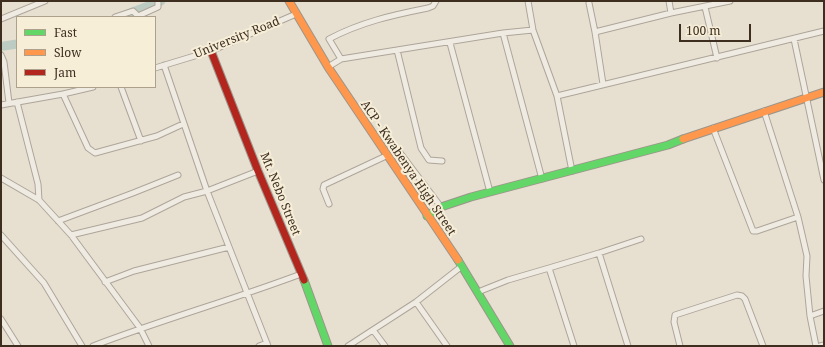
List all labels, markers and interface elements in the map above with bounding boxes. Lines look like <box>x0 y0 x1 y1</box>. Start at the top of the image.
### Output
street label: University Road <box>192 14 282 62</box>
legend <box>16 16 156 88</box>
scale bar <box>681 16 753 42</box>
text: 100 m <box>686 22 721 39</box>
text: Fast <box>54 24 77 41</box>
text: Slow <box>54 44 82 61</box>
text: Jam <box>54 64 76 81</box>
street label: ACP - Kwabenya High Street <box>357 98 459 238</box>
street label: Mt. Nebo Street <box>257 150 303 238</box>

